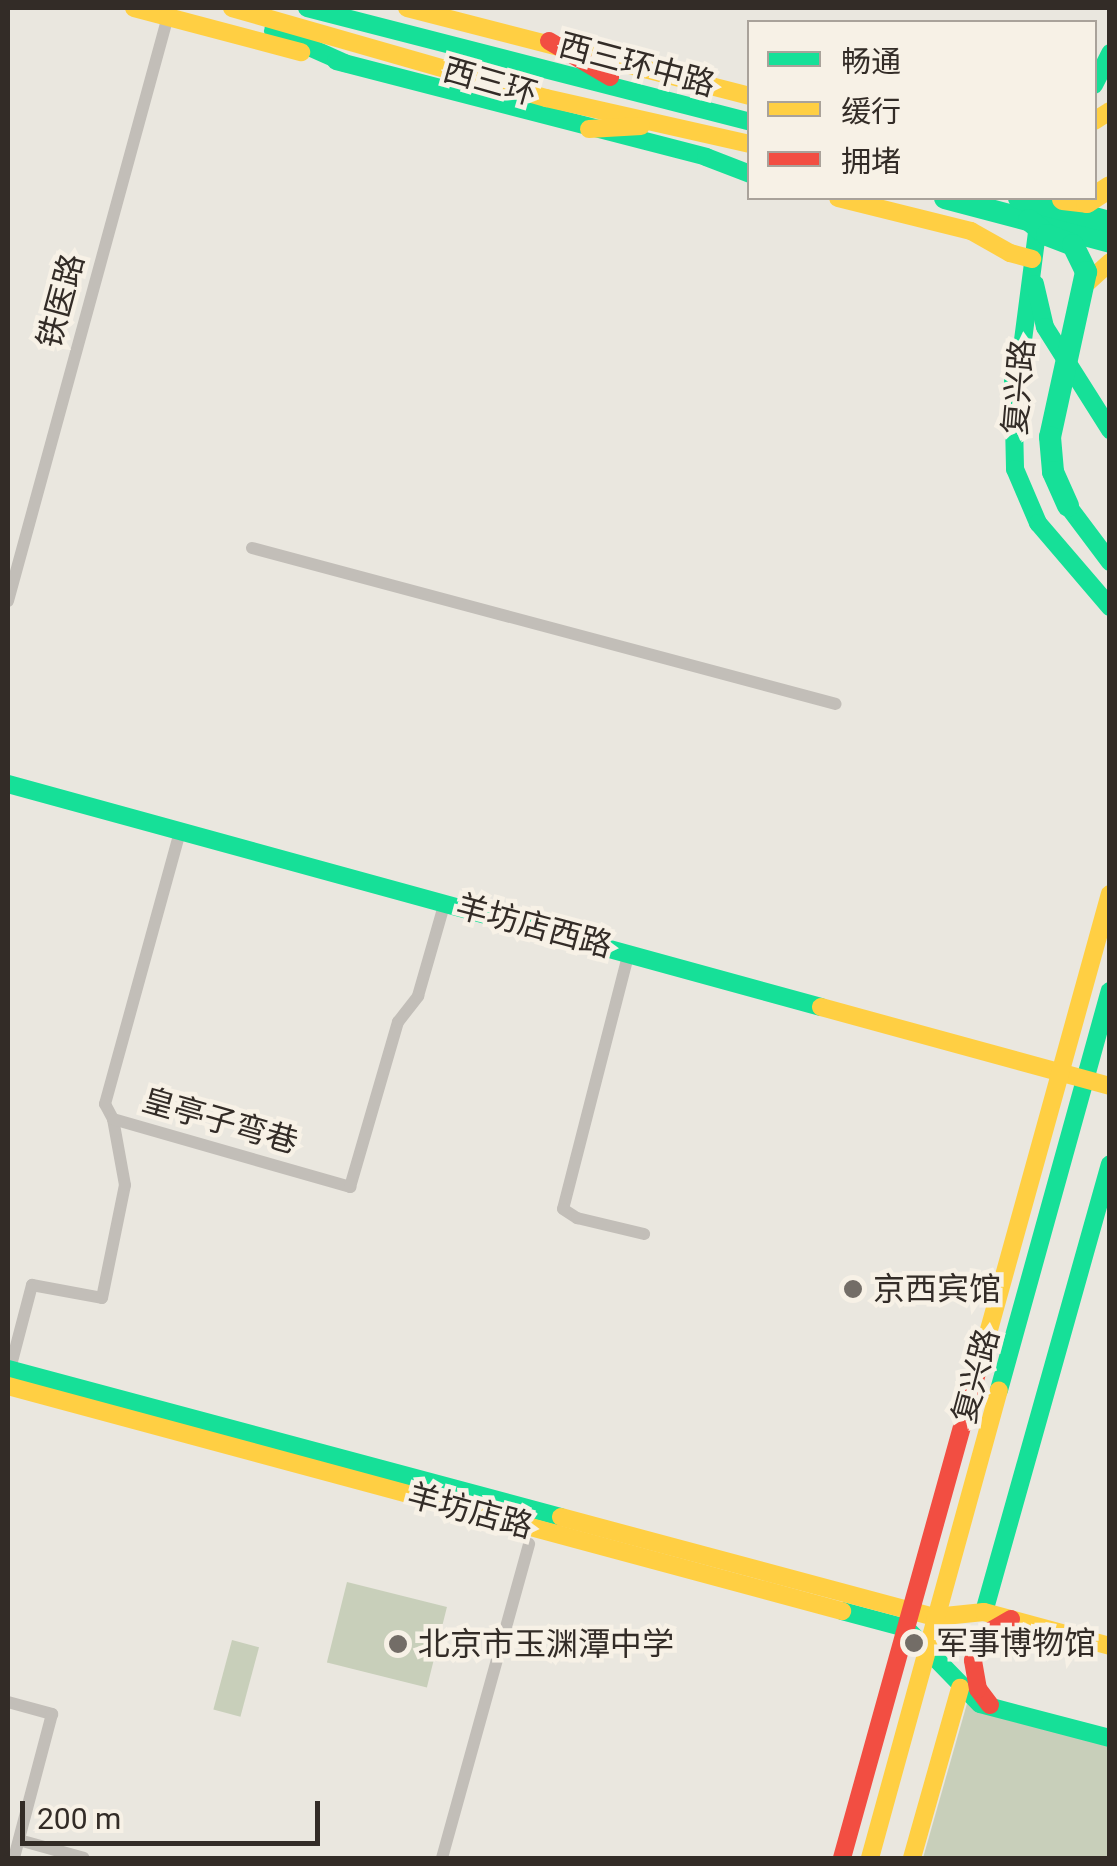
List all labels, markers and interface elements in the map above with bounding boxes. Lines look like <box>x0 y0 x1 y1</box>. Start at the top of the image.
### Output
legend <box>747 20 1097 200</box>
street label: 西三环中路 <box>555 26 719 104</box>
text: 畅通 <box>841 44 901 79</box>
street label: 西三环 <box>439 50 541 114</box>
text: 缓行 <box>841 94 901 129</box>
text: 拥堵 <box>841 144 901 179</box>
street label: 铁医路 <box>30 250 92 352</box>
street label: 复兴路 <box>996 338 1042 436</box>
street label: 羊坊店西路 <box>452 887 616 965</box>
street label: 皇亭子弯巷 <box>138 1080 302 1162</box>
place label: 京西宾馆 <box>873 1270 1001 1308</box>
marker: 京西宾馆 <box>842 1278 864 1300</box>
street label: 复兴路 <box>945 1325 1007 1427</box>
street label: 羊坊店路 <box>403 1476 537 1546</box>
place label: 军事博物馆 <box>936 1624 1096 1662</box>
place label: 北京市玉渊潭中学 <box>418 1625 674 1663</box>
marker: 军事博物馆 <box>901 1630 927 1656</box>
marker: 北京市玉渊潭中学 <box>387 1633 409 1655</box>
scale bar <box>25 1781 325 1843</box>
text: 200 m <box>37 1801 121 1836</box>

